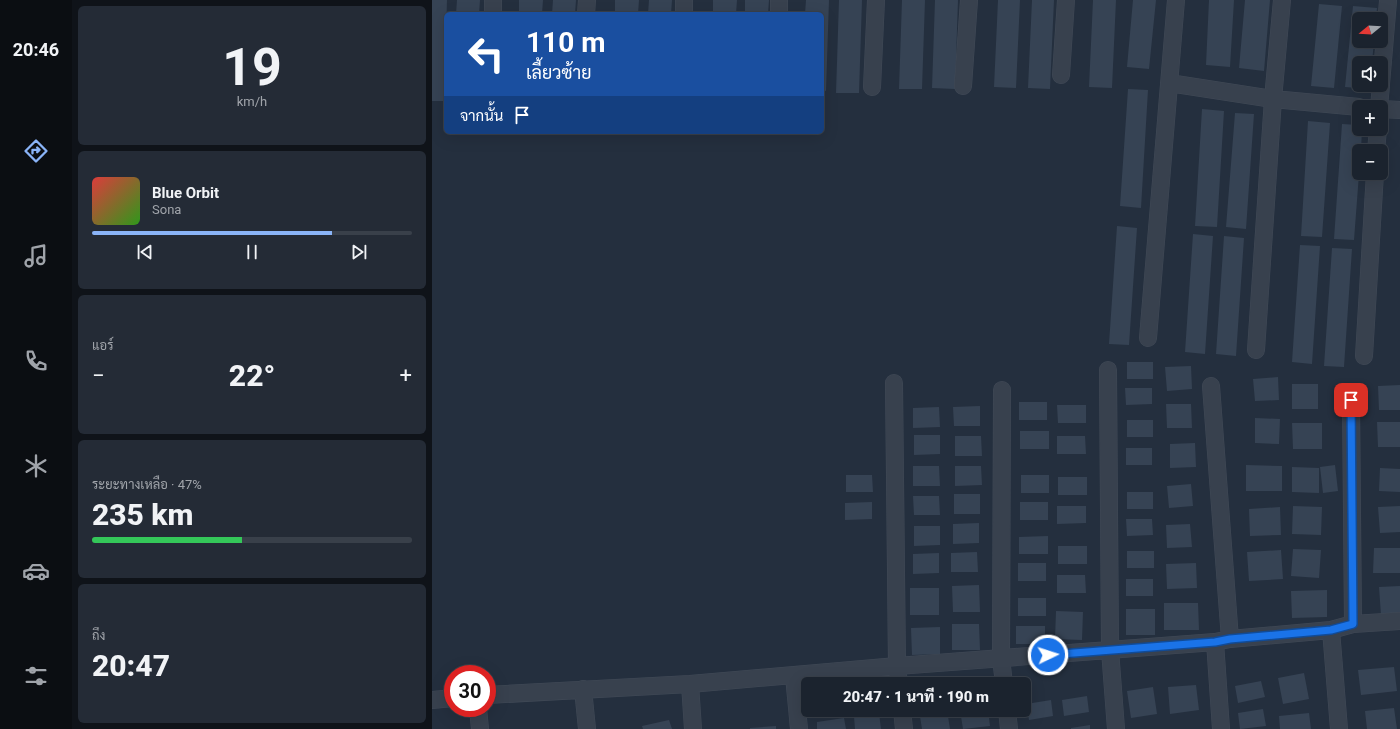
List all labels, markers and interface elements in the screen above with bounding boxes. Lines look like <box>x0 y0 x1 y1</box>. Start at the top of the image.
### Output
north arrow <box>1352 12 1388 48</box>
map controls <box>1352 12 1388 180</box>
text: 110 m <box>526 26 605 59</box>
icon: left <box>460 28 512 80</box>
text: 19 <box>222 37 282 98</box>
text: 20:46 <box>13 39 59 60</box>
button: sound <box>1352 56 1388 92</box>
text: เลี้ยวซ้าย <box>526 62 592 83</box>
text: km/h <box>237 94 267 109</box>
button: + <box>1352 100 1388 136</box>
icon: arrive <box>511 104 533 126</box>
text: จากนั้น <box>460 107 503 125</box>
icon: directions <box>22 137 50 165</box>
button: − <box>1352 144 1388 180</box>
text: Blue Orbit <box>152 184 219 202</box>
text: Sona <box>152 202 181 217</box>
icon: previous <box>134 241 156 263</box>
icon: pause <box>241 241 263 263</box>
icon: next <box>348 241 370 263</box>
icon: music <box>22 242 50 270</box>
text: แอร์ <box>92 338 113 353</box>
icon: phone <box>22 347 50 375</box>
text: 22° <box>229 358 275 393</box>
text: − <box>92 363 105 388</box>
text: + <box>400 363 412 388</box>
pin <box>1334 383 1368 417</box>
icon: arrive <box>1340 389 1362 411</box>
icon: climate <box>22 452 50 480</box>
text: ระยะทางเหลือ · 47% <box>92 477 202 492</box>
text: 235 km <box>92 497 194 532</box>
icon: car <box>22 557 50 585</box>
text: ถึง <box>92 628 105 643</box>
position arrow <box>1027 634 1069 676</box>
text: 20:47 <box>92 648 170 683</box>
icon: filters <box>22 662 50 690</box>
speed limit sign: 30 <box>444 665 496 717</box>
text: 20:47 · 1 นาที · 190 m <box>843 688 989 706</box>

